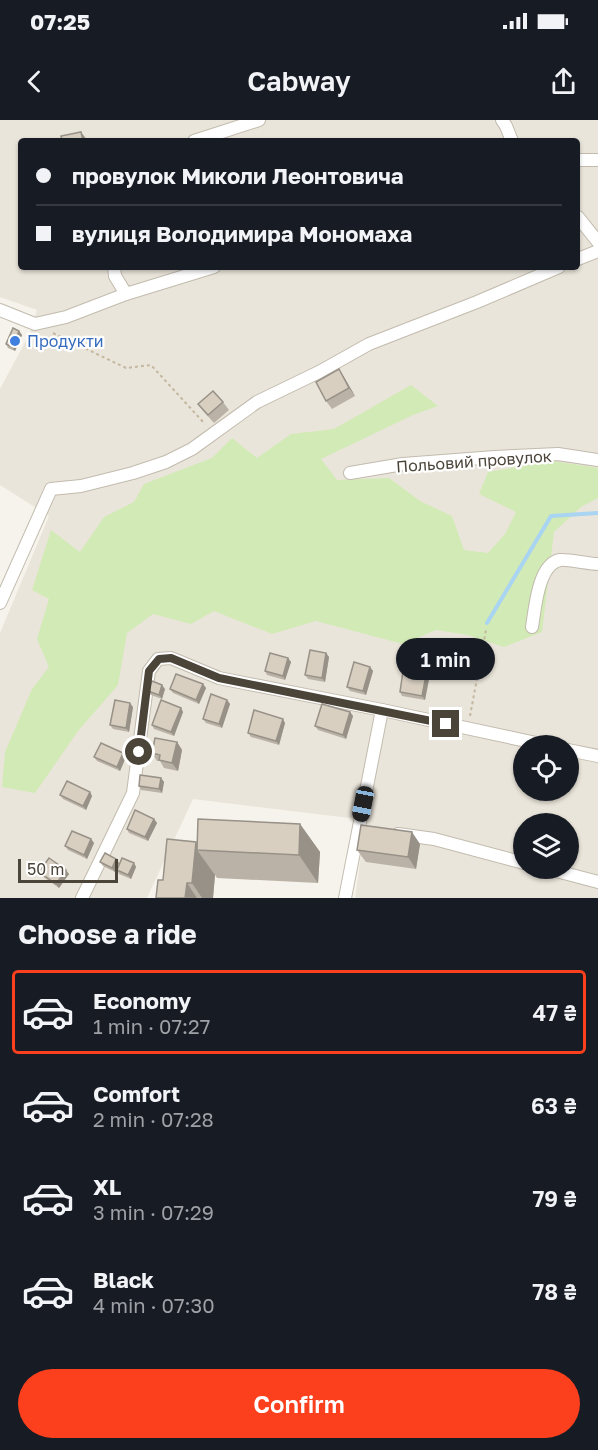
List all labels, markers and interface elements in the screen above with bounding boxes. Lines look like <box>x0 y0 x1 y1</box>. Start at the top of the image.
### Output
text: 07:25 <box>30 8 90 35</box>
icon: back <box>18 65 51 98</box>
text: Cabway <box>247 65 351 97</box>
icon: share <box>547 65 580 98</box>
text: провулок Миколи Леонтовича <box>72 162 404 189</box>
text: вулиця Володимира Мономаха <box>72 220 412 247</box>
place label: Продукти <box>27 331 104 351</box>
marker: Продукти <box>8 334 22 348</box>
street label: Польовий провулок <box>395 446 553 476</box>
callout: 1 min <box>396 637 496 679</box>
text: 1 min <box>420 647 471 671</box>
route end <box>432 710 459 737</box>
map controls <box>513 735 579 879</box>
button: locate <box>513 735 579 801</box>
route start <box>125 738 152 765</box>
car <box>351 785 375 823</box>
button: layers <box>513 813 579 879</box>
scale bar <box>18 856 118 884</box>
text: 50 m <box>27 859 64 879</box>
text: Choose a ride <box>18 918 197 950</box>
icon: car <box>21 985 75 1039</box>
text: Economy <box>93 987 191 1014</box>
text: 47 ₴ <box>532 999 577 1026</box>
text: 1 min · 07:27 <box>93 1014 210 1038</box>
icon: car <box>21 1078 75 1132</box>
text: Comfort <box>93 1080 180 1107</box>
text: 63 ₴ <box>531 1092 577 1119</box>
text: 2 min · 07:28 <box>93 1107 214 1131</box>
icon: car <box>21 1171 75 1225</box>
text: XL <box>93 1173 121 1200</box>
text: 79 ₴ <box>532 1185 577 1212</box>
text: 3 min · 07:29 <box>93 1200 214 1224</box>
icon: car <box>21 1264 75 1318</box>
text: Black <box>93 1266 154 1293</box>
text: 78 ₴ <box>532 1278 577 1305</box>
text: 4 min · 07:30 <box>93 1293 215 1317</box>
button: Confirm <box>18 1369 580 1438</box>

